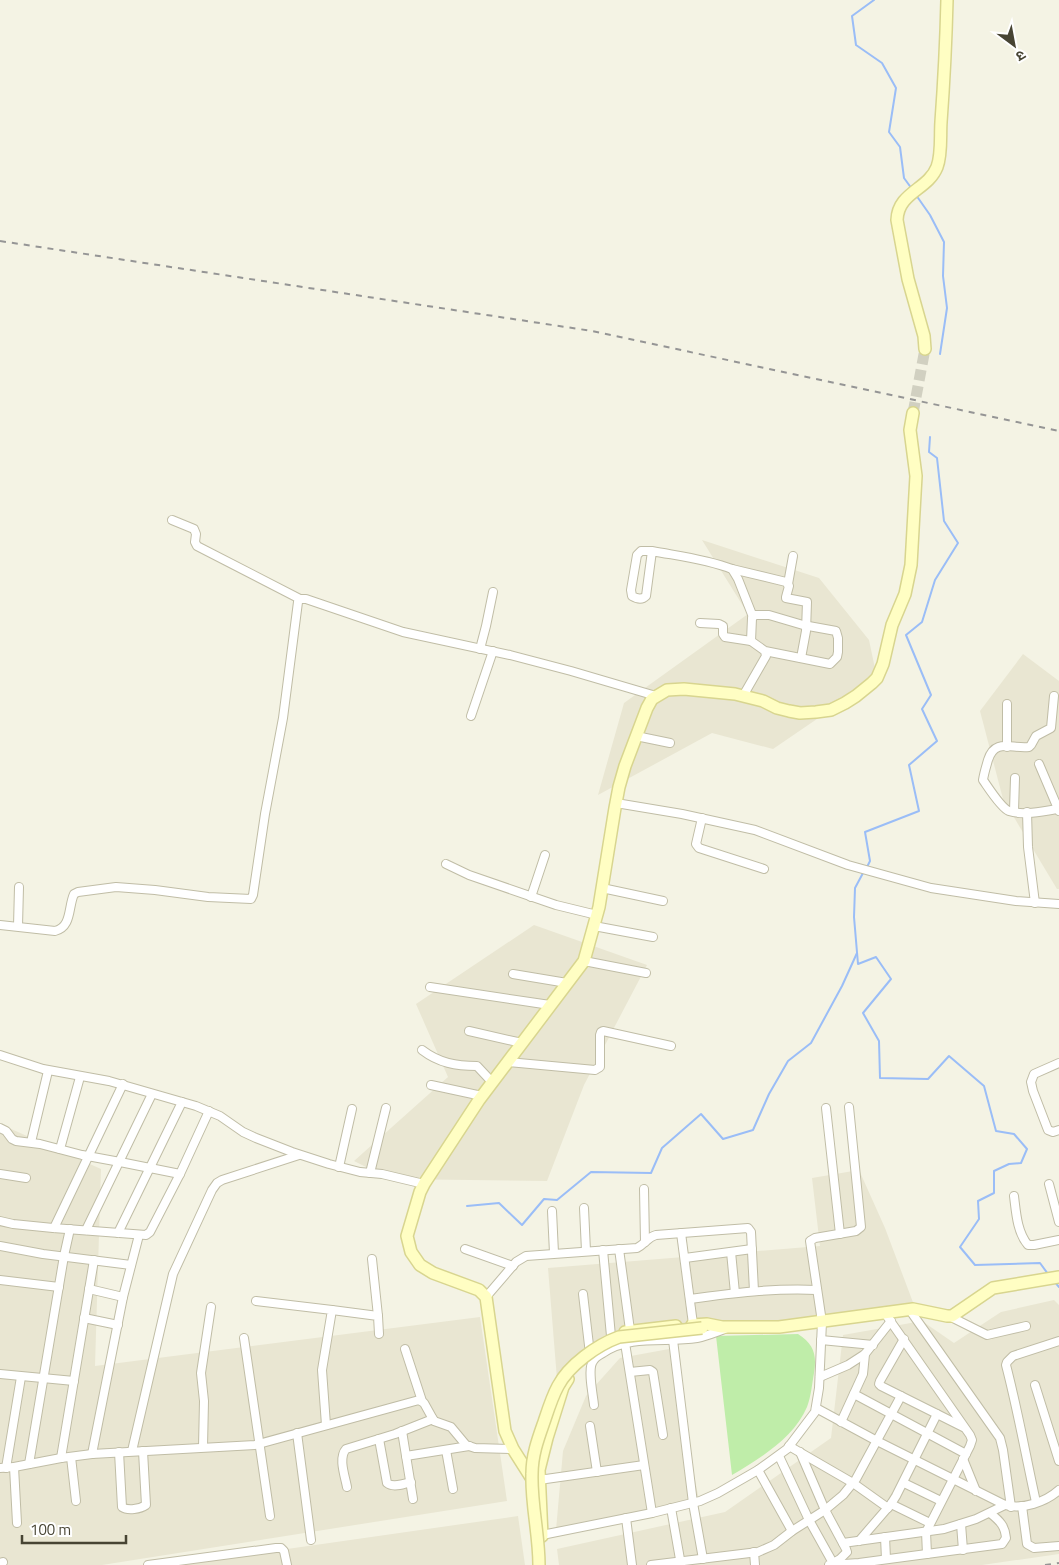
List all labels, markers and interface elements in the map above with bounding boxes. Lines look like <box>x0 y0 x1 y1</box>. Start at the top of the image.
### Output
north arrow <box>989 20 1039 70</box>
text: उ <box>1011 45 1030 68</box>
scale bar <box>22 1512 126 1544</box>
text: 100 m <box>30 1518 71 1541</box>

